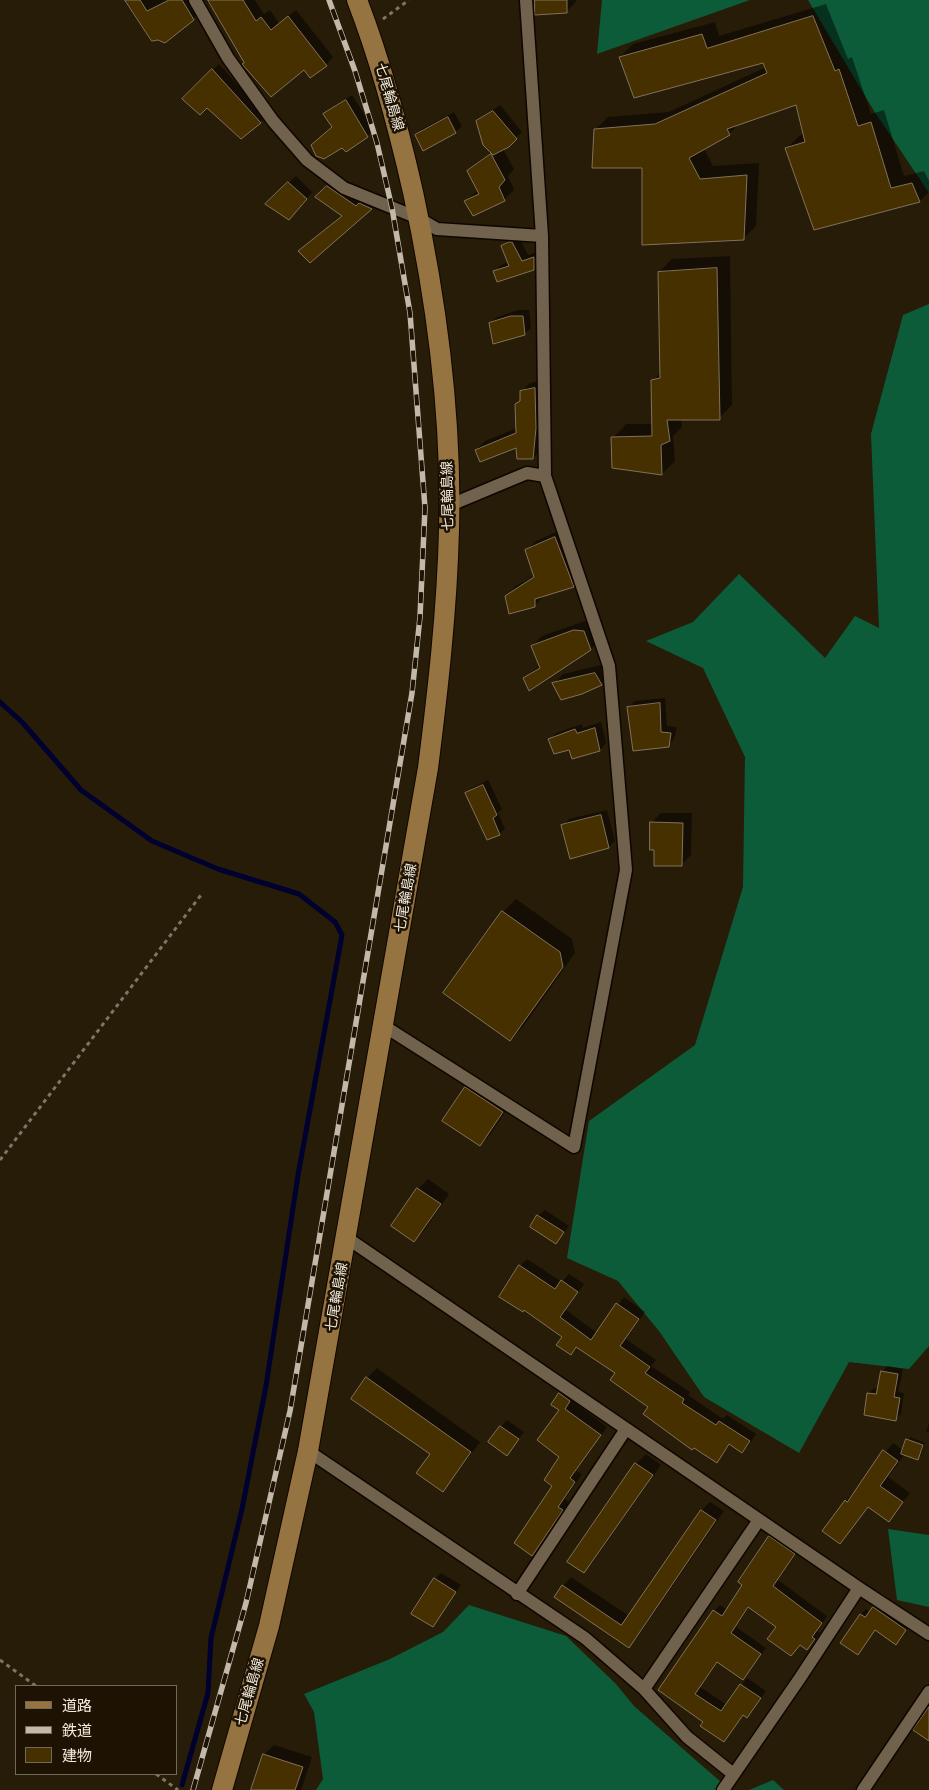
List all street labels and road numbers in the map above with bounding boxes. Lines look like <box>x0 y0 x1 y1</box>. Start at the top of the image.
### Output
street label: 七尾輪島線 <box>371 61 407 133</box>
street label: 七尾輪島線 <box>439 461 457 531</box>
street label: 七尾輪島線 <box>392 862 420 934</box>
street label: 七尾輪島線 <box>323 1261 351 1333</box>
street label: 七尾輪島線 <box>232 1656 268 1728</box>

